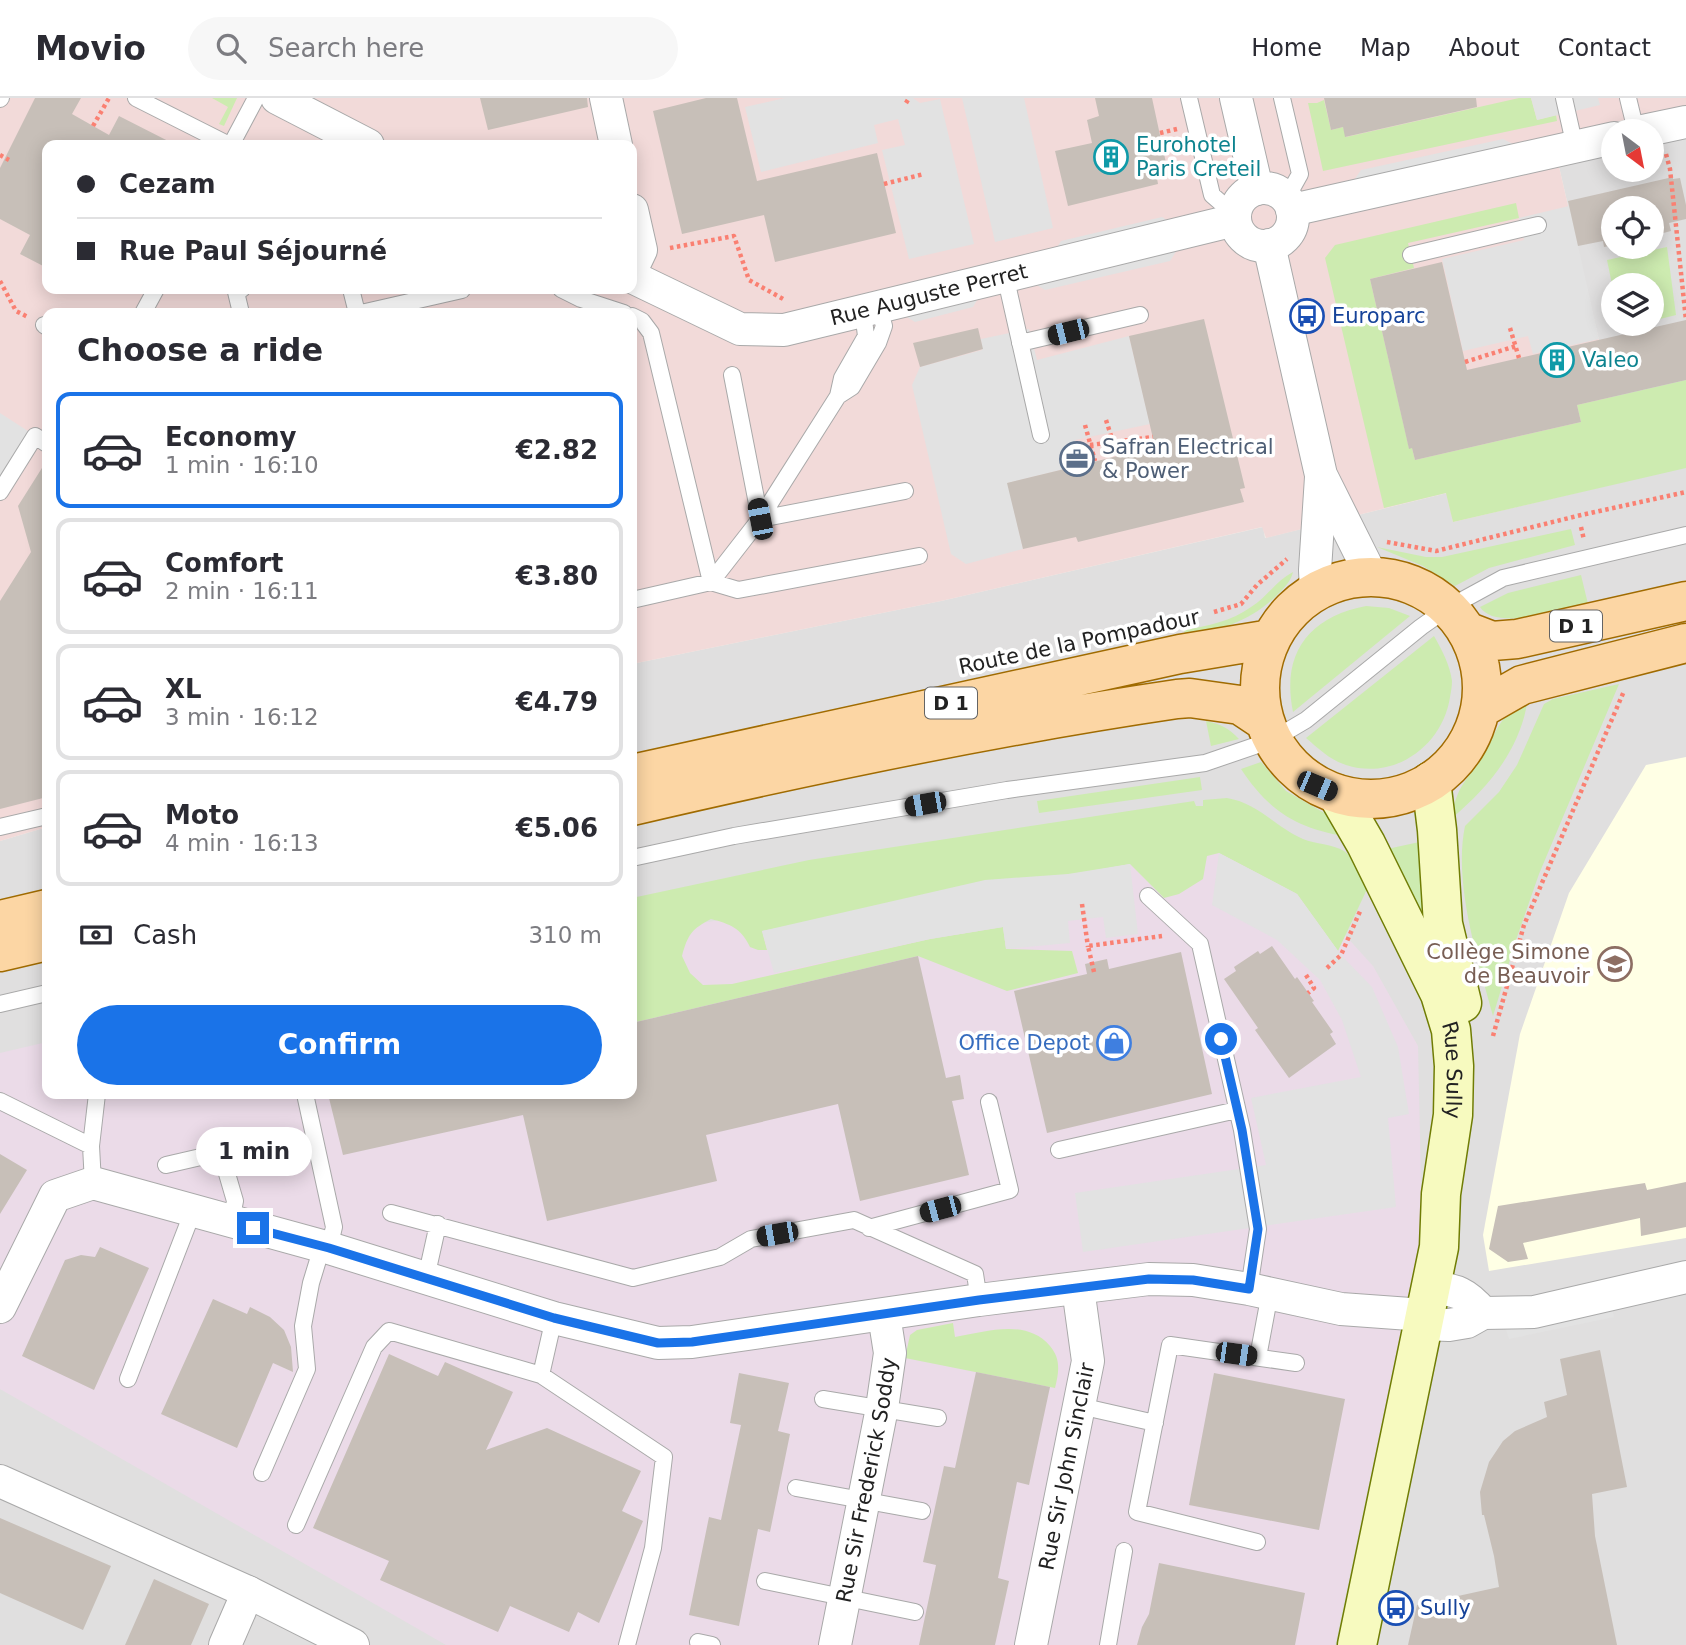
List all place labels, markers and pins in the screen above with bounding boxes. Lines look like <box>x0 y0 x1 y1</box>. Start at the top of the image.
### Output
place label: Eurohotel Paris Creteil <box>1136 133 1261 181</box>
building icon: Eurohotel Paris Creteil <box>1092 138 1130 176</box>
bus stop icon: Europarc <box>1288 297 1326 335</box>
place label: Europarc <box>1332 304 1426 328</box>
building icon: Valeo <box>1538 341 1576 379</box>
place label: Valeo <box>1582 348 1639 372</box>
place label: Safran Electrical & Power <box>1102 435 1274 483</box>
office icon: Safran Electrical & Power <box>1058 440 1096 478</box>
place label: Collège Simone de Beauvoir <box>1426 940 1590 988</box>
school or university icon: Collège Simone de Beauvoir <box>1596 945 1634 983</box>
shop icon: Office Depot <box>1095 1024 1133 1062</box>
place label: Office Depot <box>959 1031 1090 1055</box>
bus stop icon: Sully <box>1377 1589 1415 1627</box>
place label: Sully <box>1420 1596 1471 1620</box>

